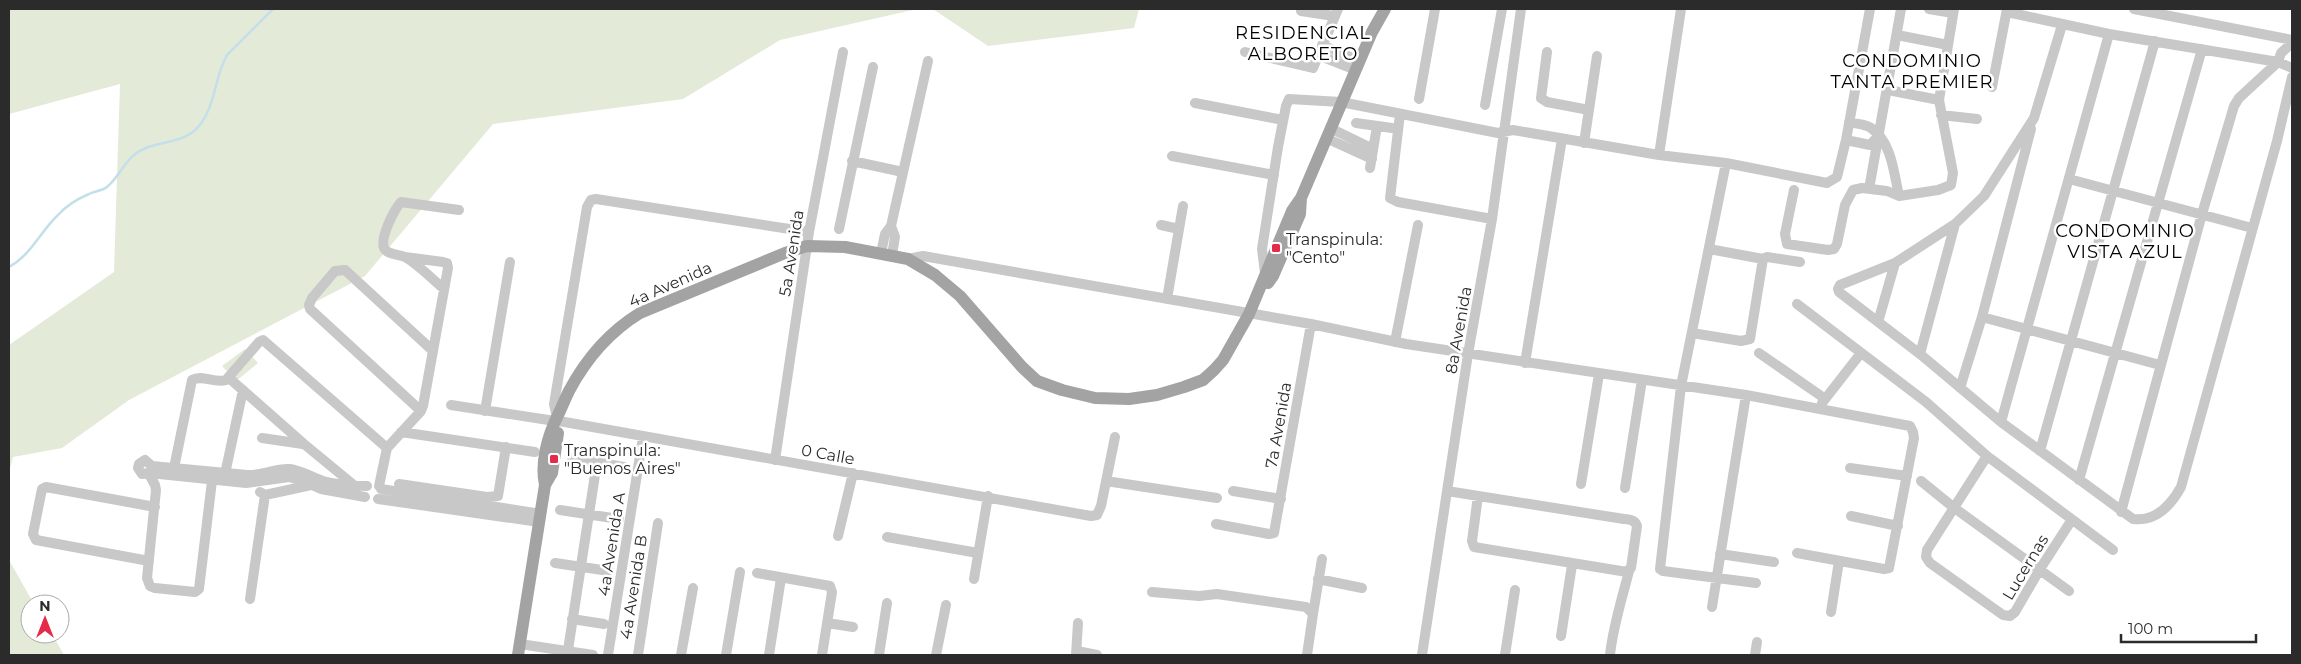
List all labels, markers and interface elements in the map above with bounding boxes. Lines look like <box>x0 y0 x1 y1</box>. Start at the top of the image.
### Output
district label: RESIDENCIAL ALBORETO <box>1235 22 1371 65</box>
district label: CONDOMINIO TANTA PREMIER <box>1830 50 1994 93</box>
street label: 5a Avenida <box>775 209 808 298</box>
district label: CONDOMINIO VISTA AZUL <box>2055 220 2195 263</box>
place label: Transpinula: "Cento" <box>1286 230 1383 267</box>
marker: Transpinula: "Cento" <box>1270 242 1282 254</box>
street label: 4a Avenida <box>626 258 715 311</box>
street label: 8a Avenida <box>1441 285 1476 375</box>
street label: 7a Avenida <box>1262 381 1295 470</box>
street label: 0 Calle <box>800 440 856 469</box>
place label: Transpinula: "Buenos Aires" <box>564 441 681 478</box>
marker: Transpinula: "Buenos Aires" <box>548 453 560 465</box>
street label: 4a Avenida A <box>594 490 629 597</box>
street label: Lucernas <box>1998 531 2052 603</box>
street label: 4a Avenida B <box>616 533 651 641</box>
north arrow <box>20 594 70 644</box>
text: N <box>39 597 51 615</box>
scale bar <box>2121 612 2256 644</box>
text: 100 m <box>2128 619 2173 638</box>

